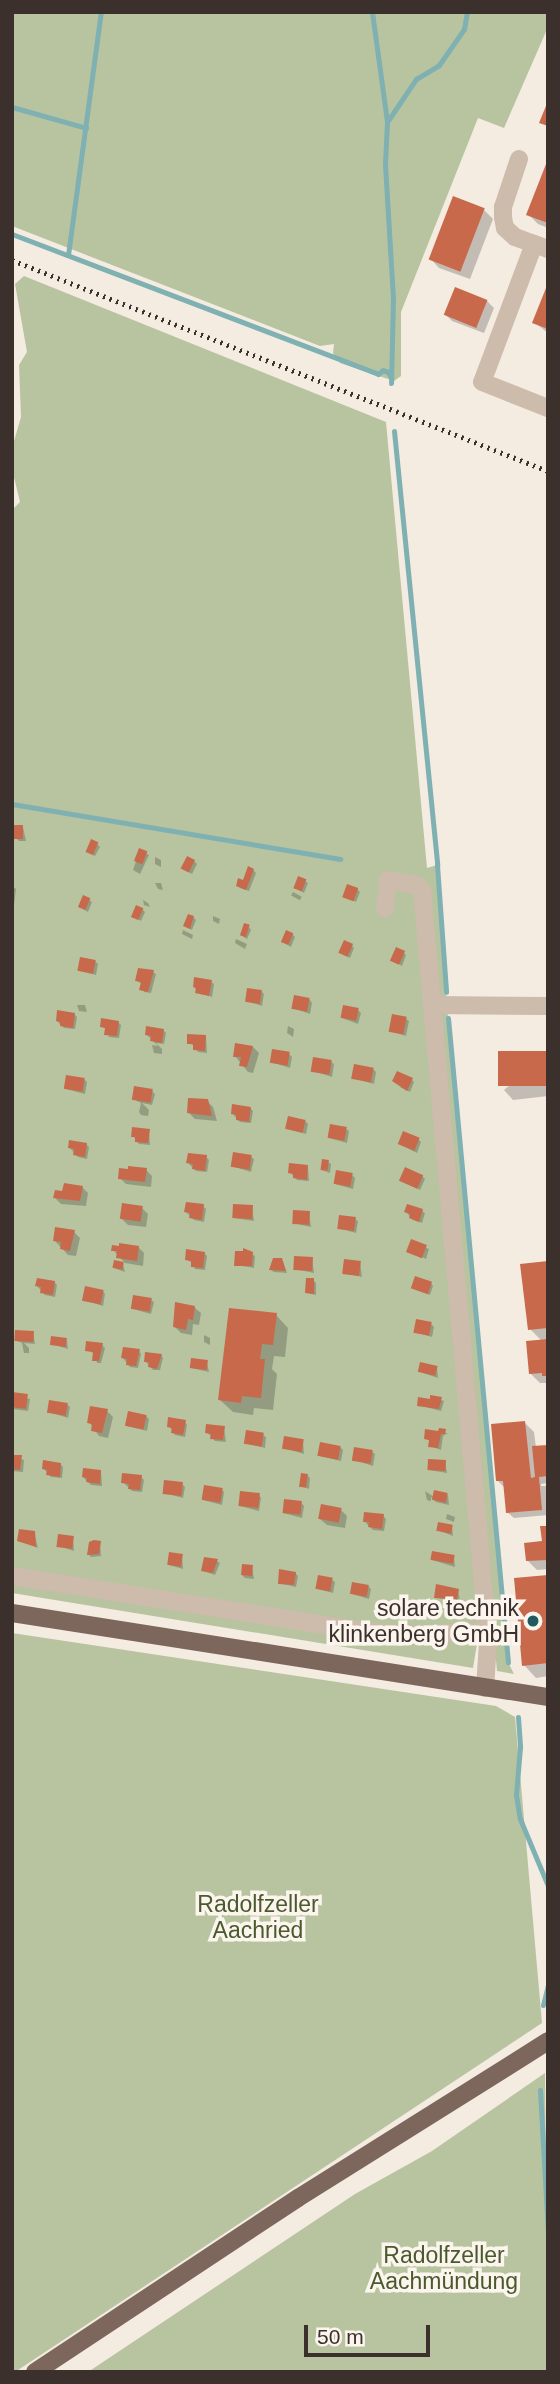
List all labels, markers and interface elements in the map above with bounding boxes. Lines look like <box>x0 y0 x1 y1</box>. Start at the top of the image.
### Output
place label: solare technik klinkenberg GmbH <box>329 1594 519 1648</box>
marker: solare technik klinkenberg GmbH <box>525 1613 541 1629</box>
park label: Radolfzeller Aachried <box>197 1890 319 1944</box>
park label: Radolfzeller Aachmündung <box>370 2241 518 2295</box>
scale bar <box>308 2310 434 2354</box>
text: 50 m <box>317 2325 364 2348</box>

